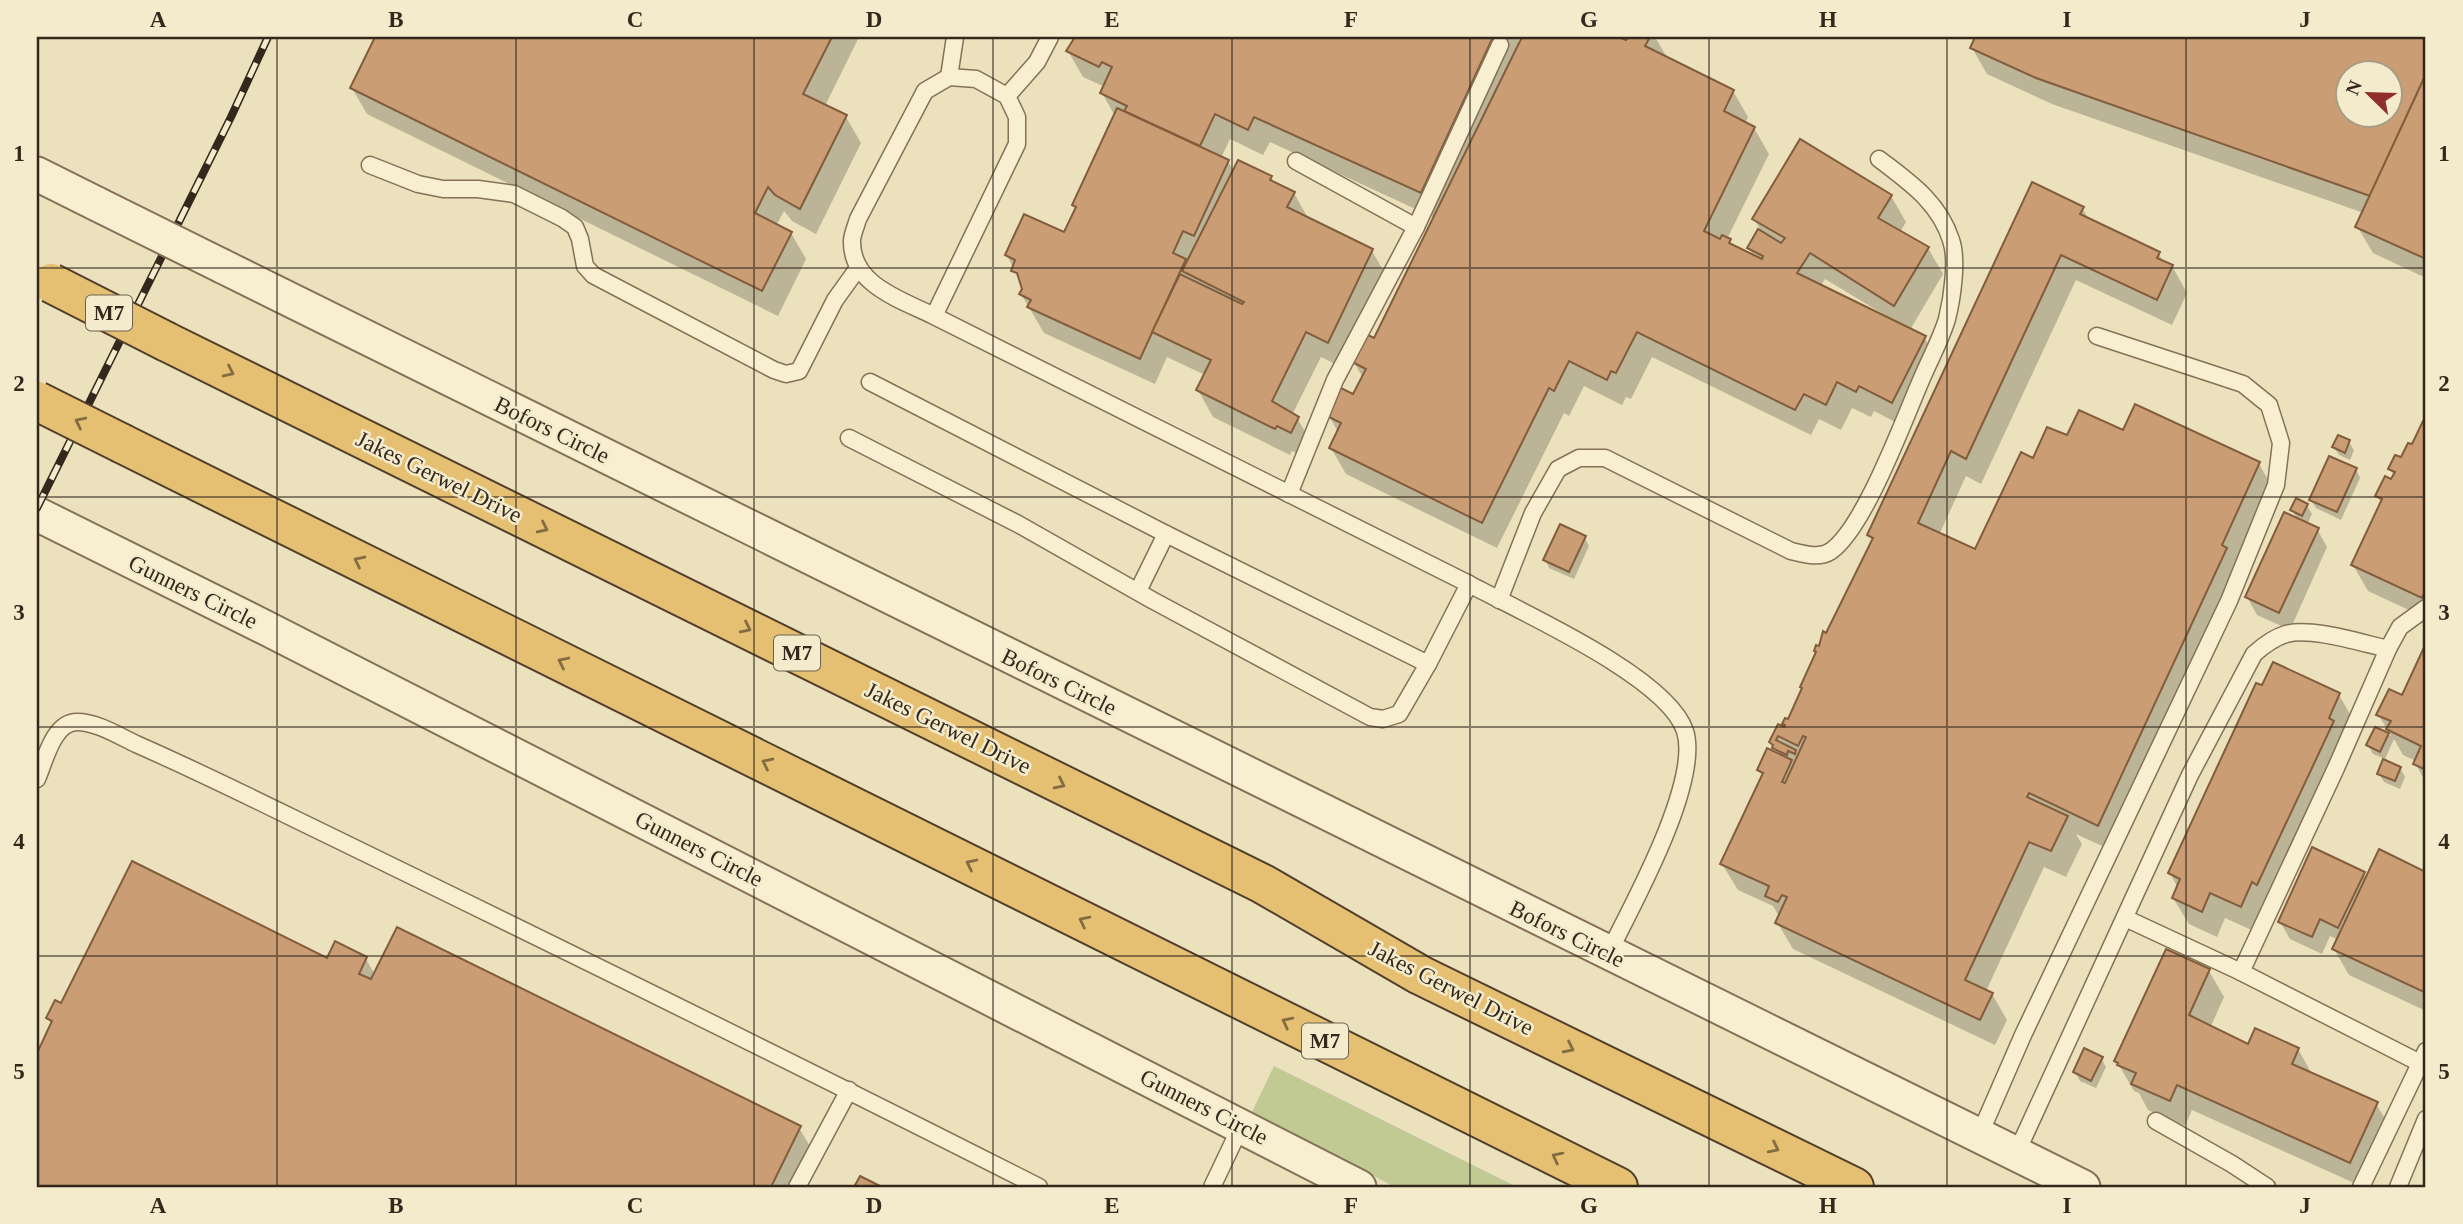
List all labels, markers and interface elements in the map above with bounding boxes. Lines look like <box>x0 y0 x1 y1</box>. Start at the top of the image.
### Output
text: A <box>150 7 167 32</box>
text: B <box>388 7 404 32</box>
text: C <box>627 7 643 32</box>
text: D <box>866 7 882 32</box>
text: E <box>1104 7 1120 32</box>
text: F <box>1344 7 1358 32</box>
text: G <box>1580 7 1598 32</box>
text: H <box>1819 7 1837 32</box>
text: I <box>2063 7 2072 32</box>
text: J <box>2299 7 2311 32</box>
north arrow <box>2334 60 2404 130</box>
text: N <box>2341 77 2366 98</box>
text: 1 <box>13 141 25 166</box>
text: 1 <box>2438 141 2450 166</box>
road number: M7 <box>86 296 132 330</box>
one-way arrow <box>222 364 234 378</box>
text: 2 <box>13 371 25 396</box>
text: 2 <box>2438 371 2450 396</box>
street label: Bofors Circle <box>491 391 613 469</box>
one-way arrow <box>75 417 87 431</box>
street label: Jakes Gerwel Drive <box>352 426 526 528</box>
one-way arrow <box>535 519 548 533</box>
street label: Gunners Circle <box>125 550 261 634</box>
one-way arrow <box>354 555 366 569</box>
text: 3 <box>13 600 25 625</box>
text: 3 <box>2438 600 2450 625</box>
one-way arrow <box>739 620 751 634</box>
road number: M7 <box>774 636 820 670</box>
street label: Bofors Circle <box>998 643 1120 721</box>
one-way arrow <box>558 657 570 671</box>
street label: Jakes Gerwel Drive <box>861 677 1035 779</box>
one-way arrow <box>762 758 774 772</box>
one-way arrow <box>1053 775 1065 789</box>
street label: Gunners Circle <box>631 806 767 892</box>
text: 4 <box>13 829 25 854</box>
text: 4 <box>2438 829 2450 854</box>
one-way arrow <box>966 859 978 873</box>
street label: Bofors Circle <box>1506 895 1628 973</box>
one-way arrow <box>1079 915 1091 929</box>
street label: Jakes Gerwel Drive <box>1365 936 1537 1040</box>
one-way arrow <box>1282 1017 1294 1031</box>
road number: M7 <box>1302 1024 1348 1058</box>
one-way arrow <box>1562 1040 1574 1054</box>
text: 5 <box>13 1059 25 1084</box>
text: 5 <box>2438 1059 2450 1084</box>
street label: Gunners Circle <box>1136 1064 1272 1150</box>
one-way arrow <box>1767 1140 1779 1154</box>
one-way arrow <box>1552 1151 1564 1165</box>
text: A <box>150 1193 167 1218</box>
text: B <box>388 1193 404 1218</box>
text: C <box>627 1193 643 1218</box>
text: D <box>866 1193 882 1218</box>
text: E <box>1104 1193 1120 1218</box>
text: F <box>1344 1193 1358 1218</box>
text: G <box>1580 1193 1598 1218</box>
text: H <box>1819 1193 1837 1218</box>
text: I <box>2063 1193 2072 1218</box>
text: J <box>2299 1193 2311 1218</box>

